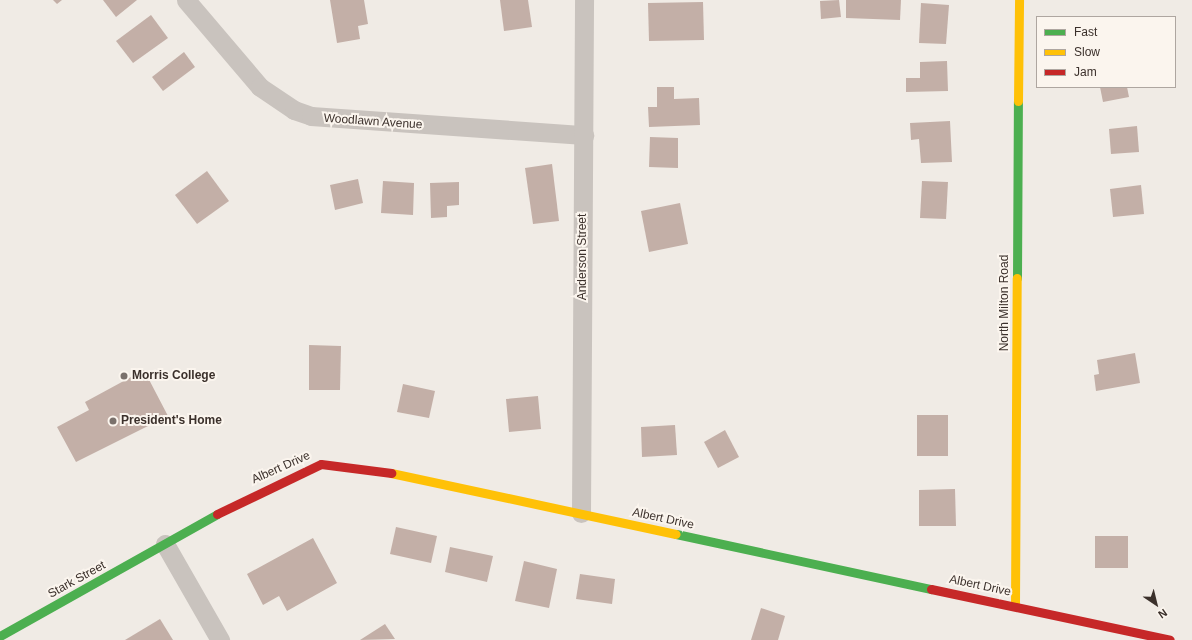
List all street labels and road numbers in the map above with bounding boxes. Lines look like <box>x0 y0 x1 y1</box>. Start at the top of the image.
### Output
street label: Woodlawn Avenue <box>323 111 423 133</box>
street label: Anderson Street <box>576 214 590 300</box>
street label: North Milton Road <box>998 255 1012 351</box>
street label: Albert Drive <box>249 449 313 487</box>
street label: Albert Drive <box>631 505 695 533</box>
street label: Stark Street <box>46 558 108 602</box>
street label: Albert Drive <box>948 572 1012 600</box>

